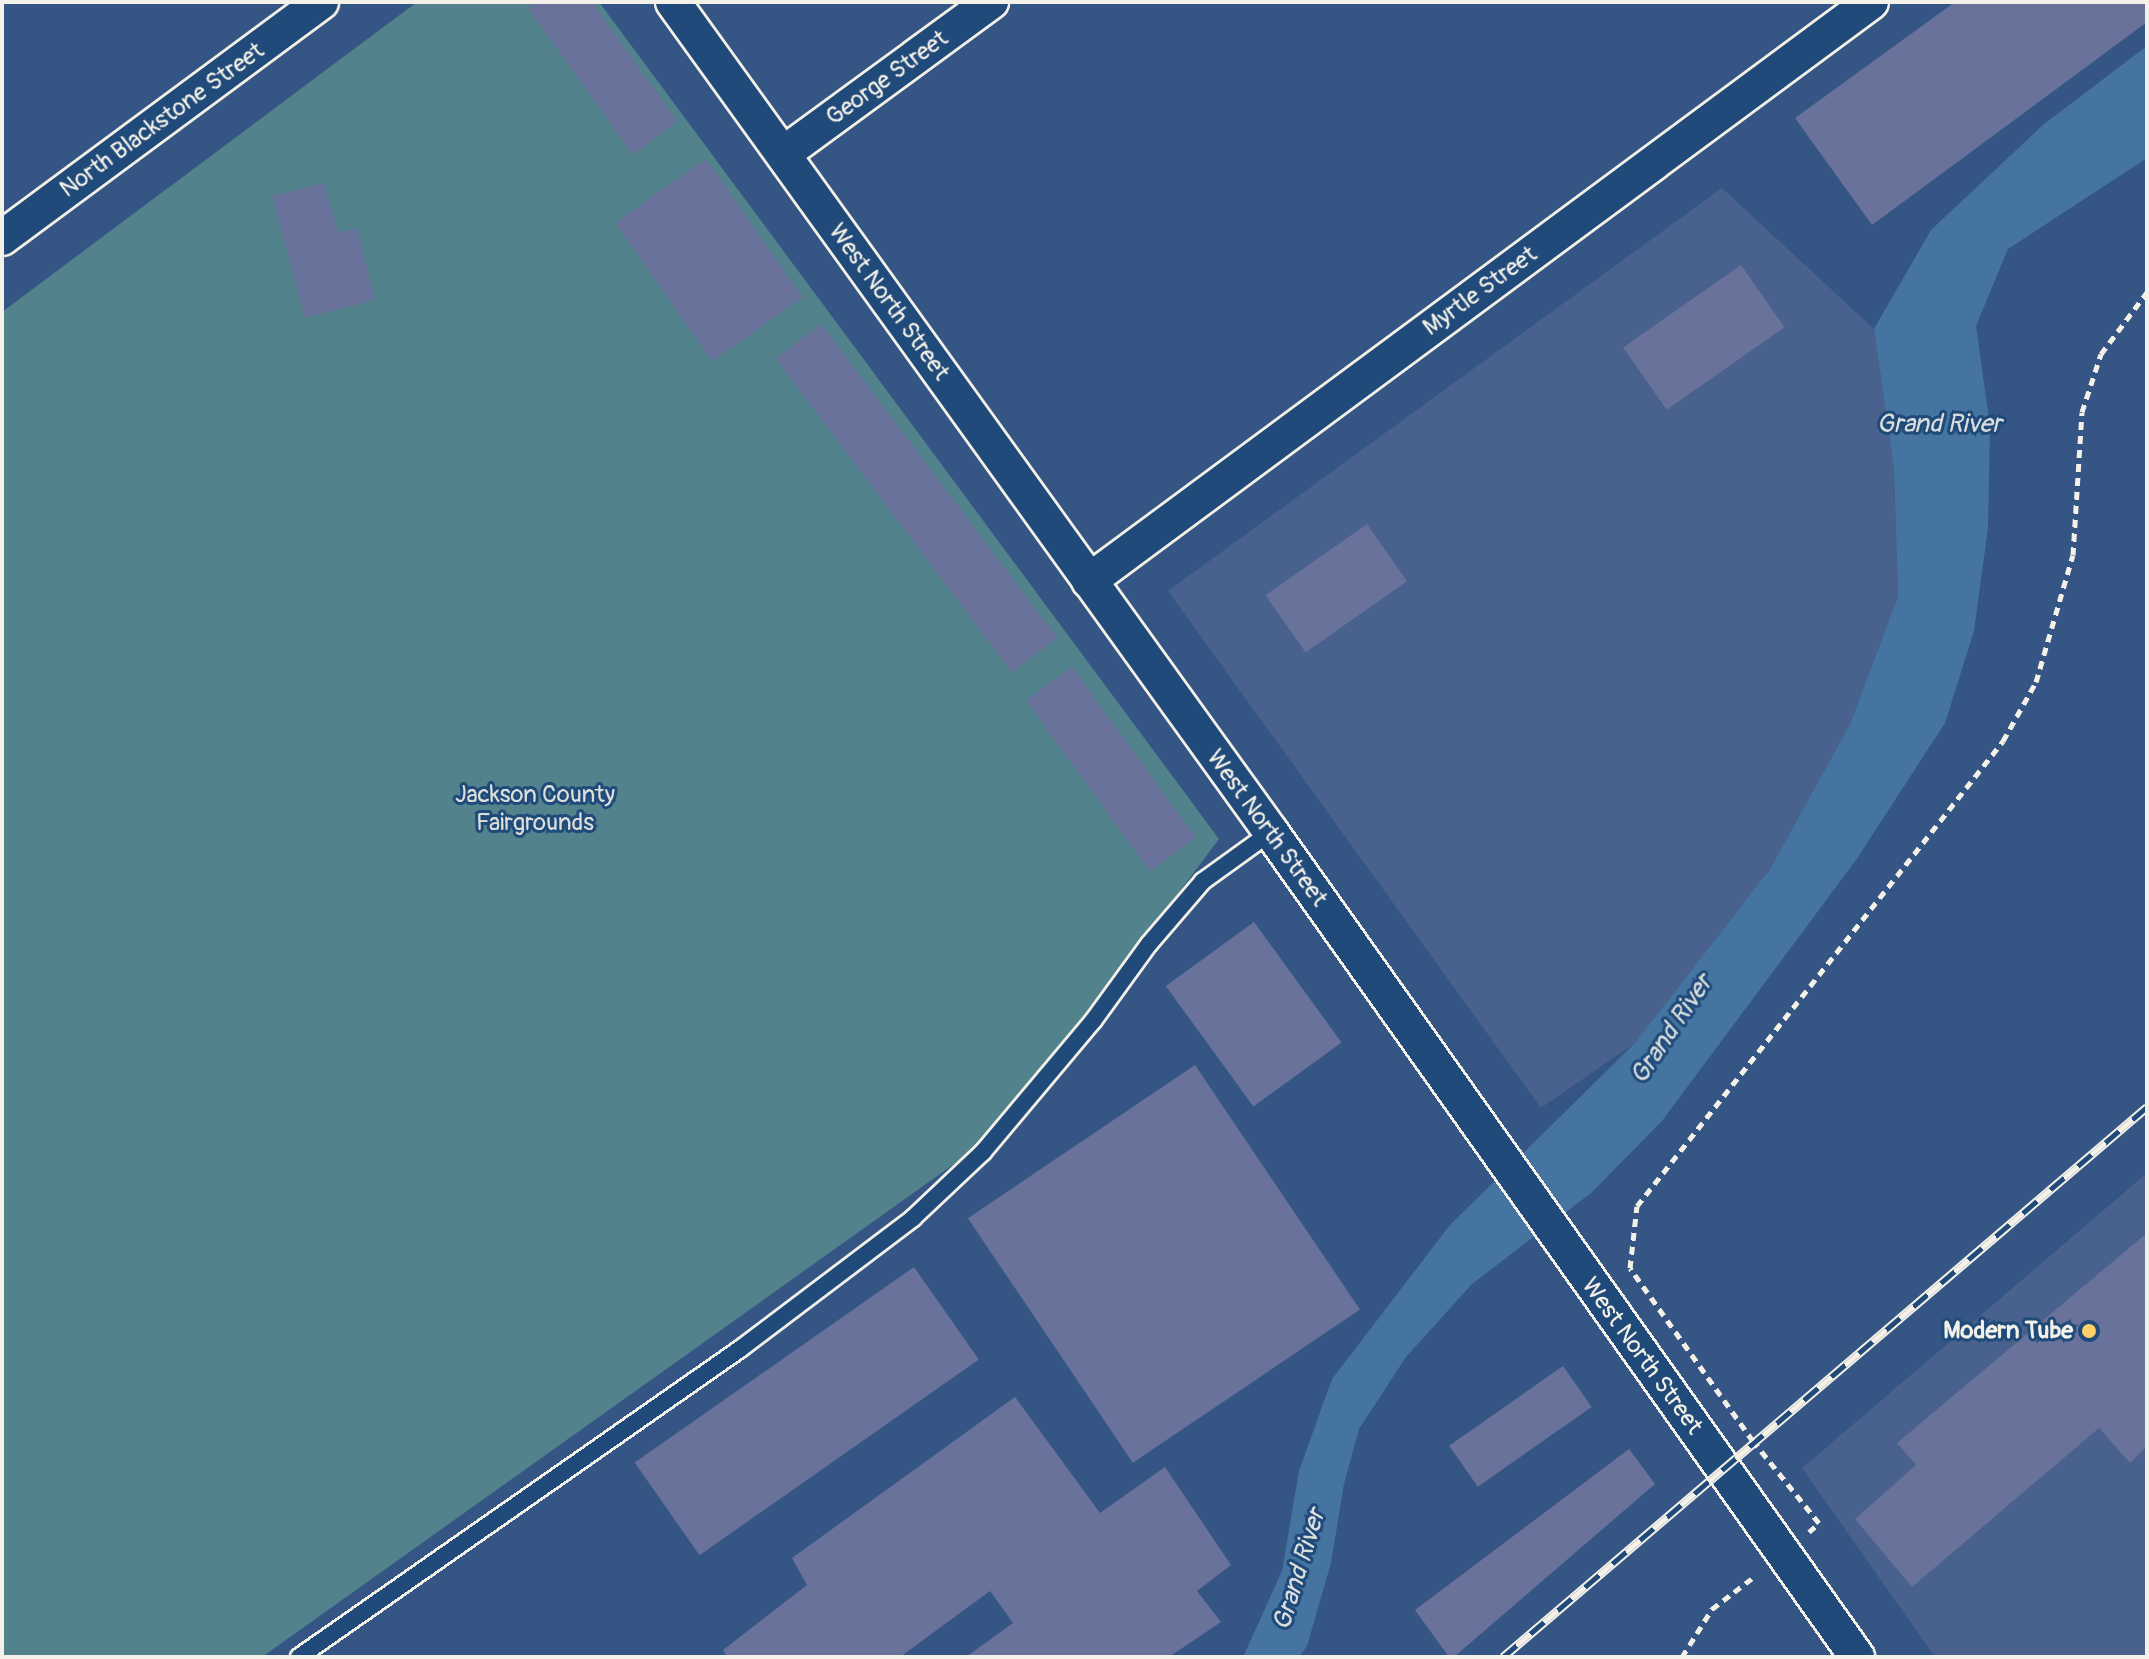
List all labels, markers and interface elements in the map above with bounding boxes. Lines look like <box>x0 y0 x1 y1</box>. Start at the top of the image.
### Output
street label: George Street <box>821 24 953 132</box>
street label: North Blackstone Street <box>54 36 270 204</box>
street label: West North Street <box>822 218 956 386</box>
street label: Myrtle Street <box>1417 240 1543 342</box>
water label: Grand River <box>1876 409 2002 441</box>
street label: West North Street <box>1200 744 1334 912</box>
park label: Jackson County Fairgrounds <box>455 781 615 837</box>
water label: Grand River <box>1624 969 1720 1091</box>
street label: West North Street <box>1575 1272 1709 1440</box>
place label: Modern Tube <box>1943 1317 2073 1345</box>
marker: Modern Tube <box>2080 1322 2098 1340</box>
water label: Grand River <box>1267 1506 1333 1634</box>

